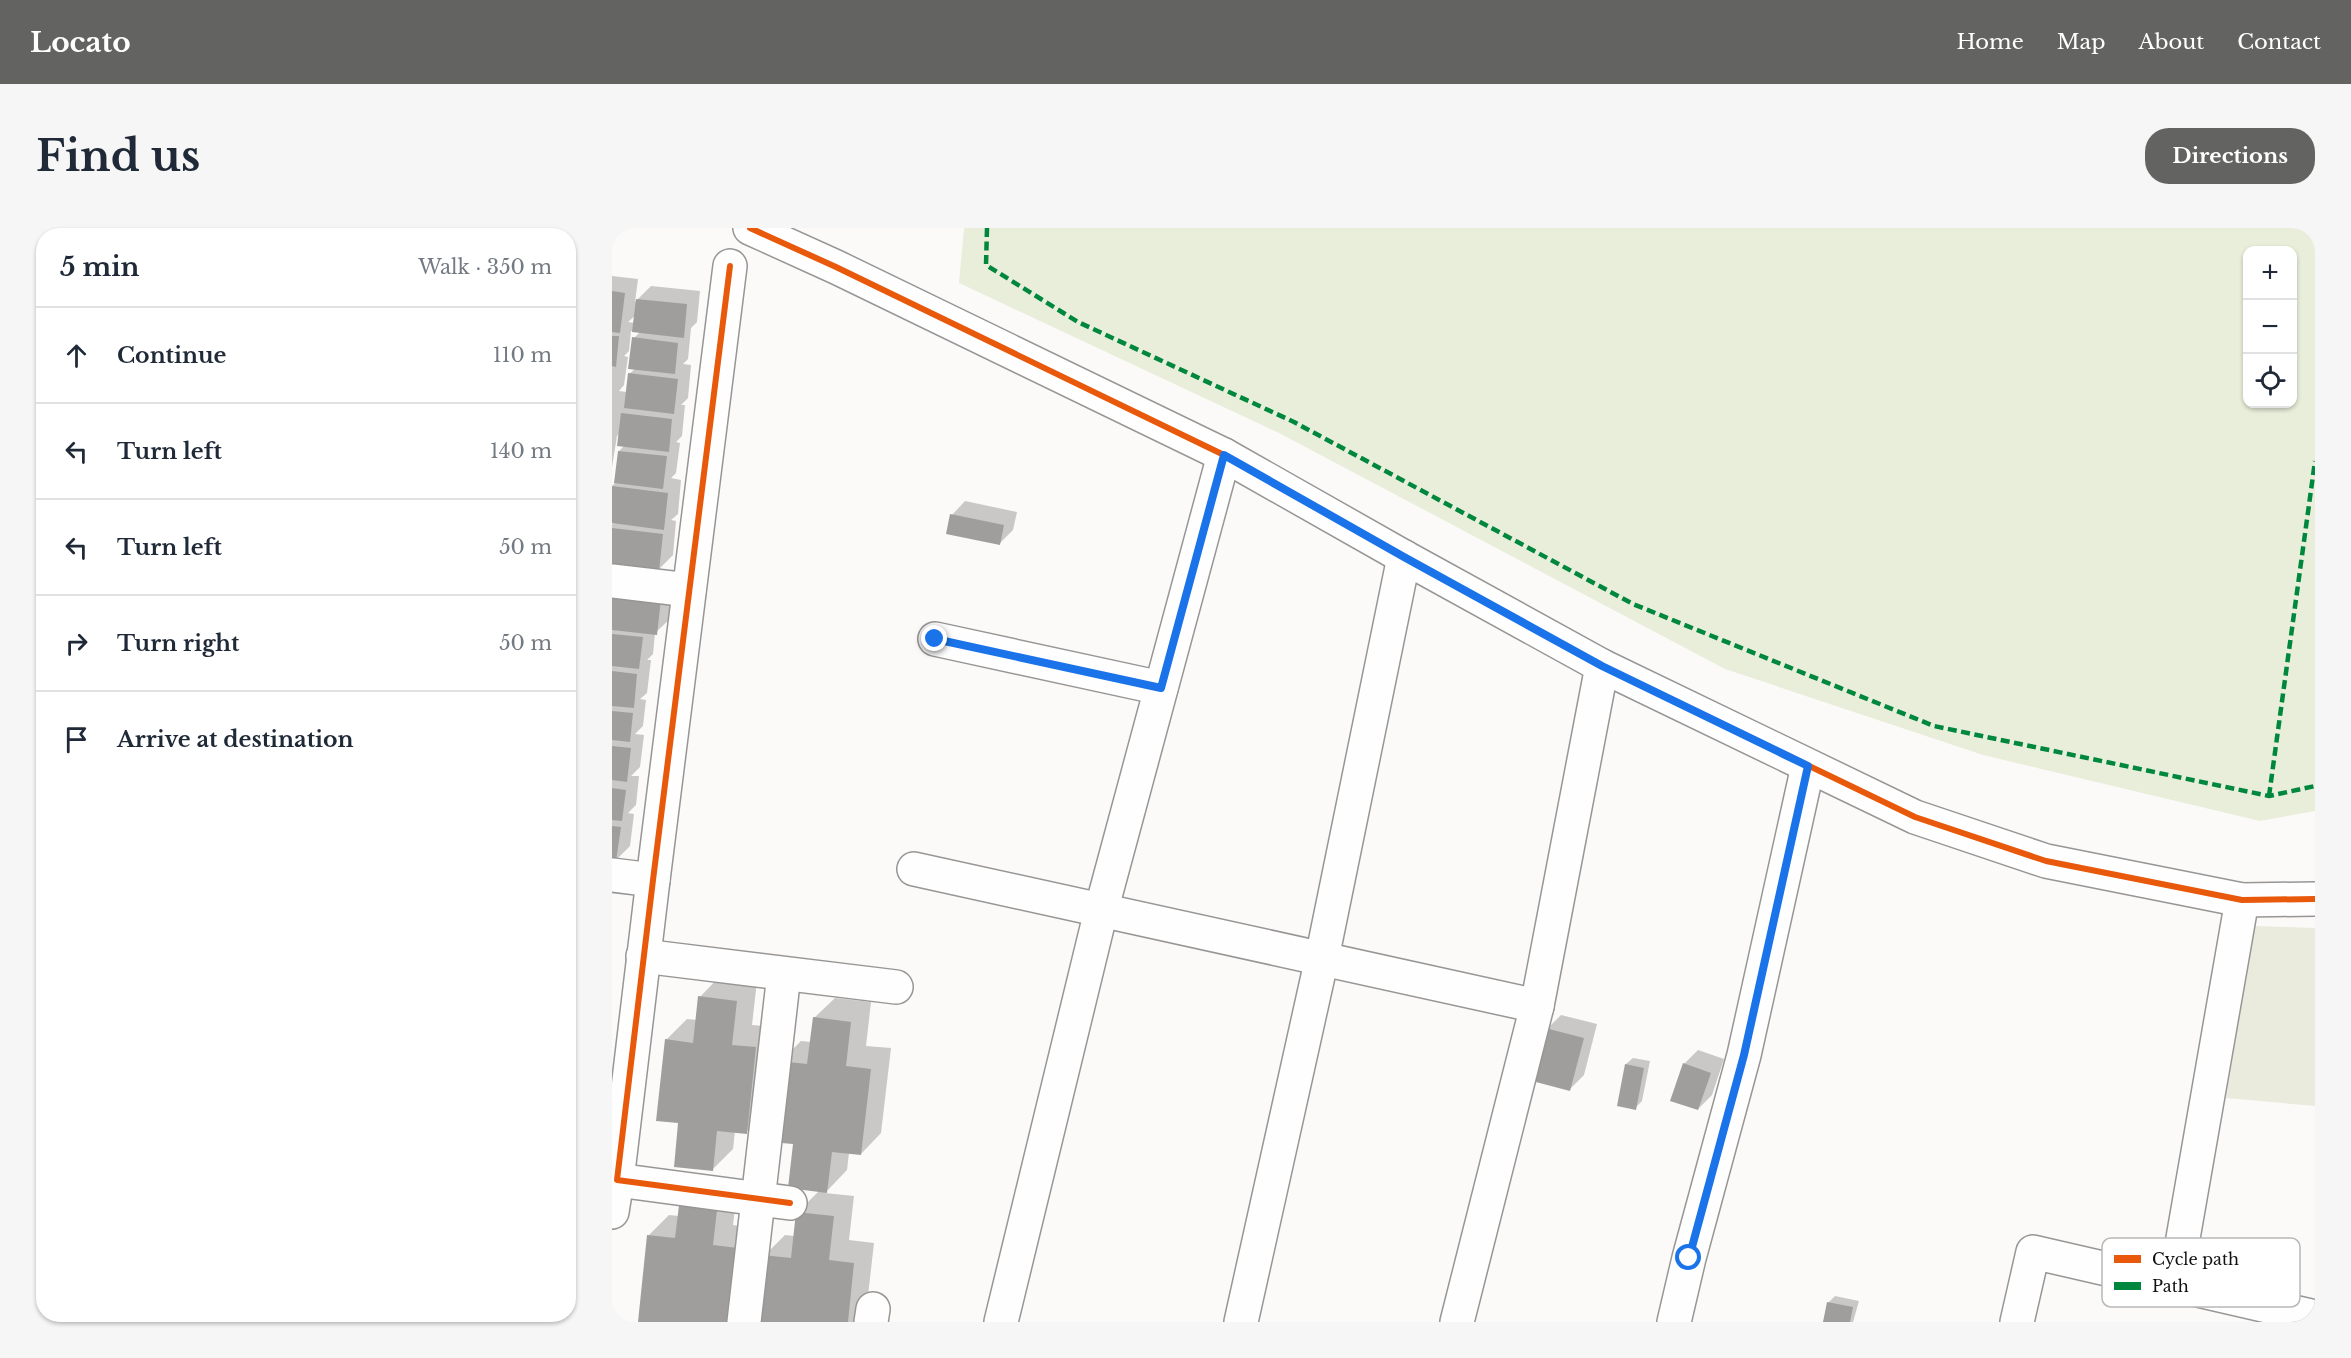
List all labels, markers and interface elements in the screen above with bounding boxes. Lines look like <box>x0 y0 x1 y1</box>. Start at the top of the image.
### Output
text: Locato <box>30 25 131 60</box>
text: Home <box>1957 29 2024 55</box>
text: Map <box>2057 29 2105 55</box>
text: About <box>2138 29 2204 55</box>
text: Contact <box>2237 29 2321 55</box>
button: Directions <box>2145 128 2315 184</box>
text: Find us <box>36 130 200 182</box>
map controls <box>2243 246 2297 408</box>
button: + <box>2243 246 2297 300</box>
text: 5 min <box>60 251 139 283</box>
text: Walk · 350 m <box>418 255 552 279</box>
button: − <box>2243 300 2297 354</box>
icon: ahead <box>60 339 93 372</box>
text: Continue <box>117 342 226 369</box>
text: 110 m <box>493 343 552 367</box>
button: locate <box>2243 354 2297 408</box>
icon: left <box>60 435 93 468</box>
text: Turn left <box>117 438 222 465</box>
text: 140 m <box>490 439 552 463</box>
icon: left <box>60 531 93 564</box>
text: Turn left <box>117 534 222 561</box>
text: 50 m <box>499 535 552 559</box>
route end <box>921 625 947 651</box>
icon: right <box>60 627 93 660</box>
text: Turn right <box>117 630 239 657</box>
text: 50 m <box>499 631 552 655</box>
icon: arrive <box>60 723 93 756</box>
text: Arrive at destination <box>117 726 354 753</box>
legend <box>2102 1238 2300 1307</box>
route start <box>1675 1244 1701 1270</box>
text: Cycle path <box>2152 1249 2239 1269</box>
text: Path <box>2152 1276 2189 1296</box>

